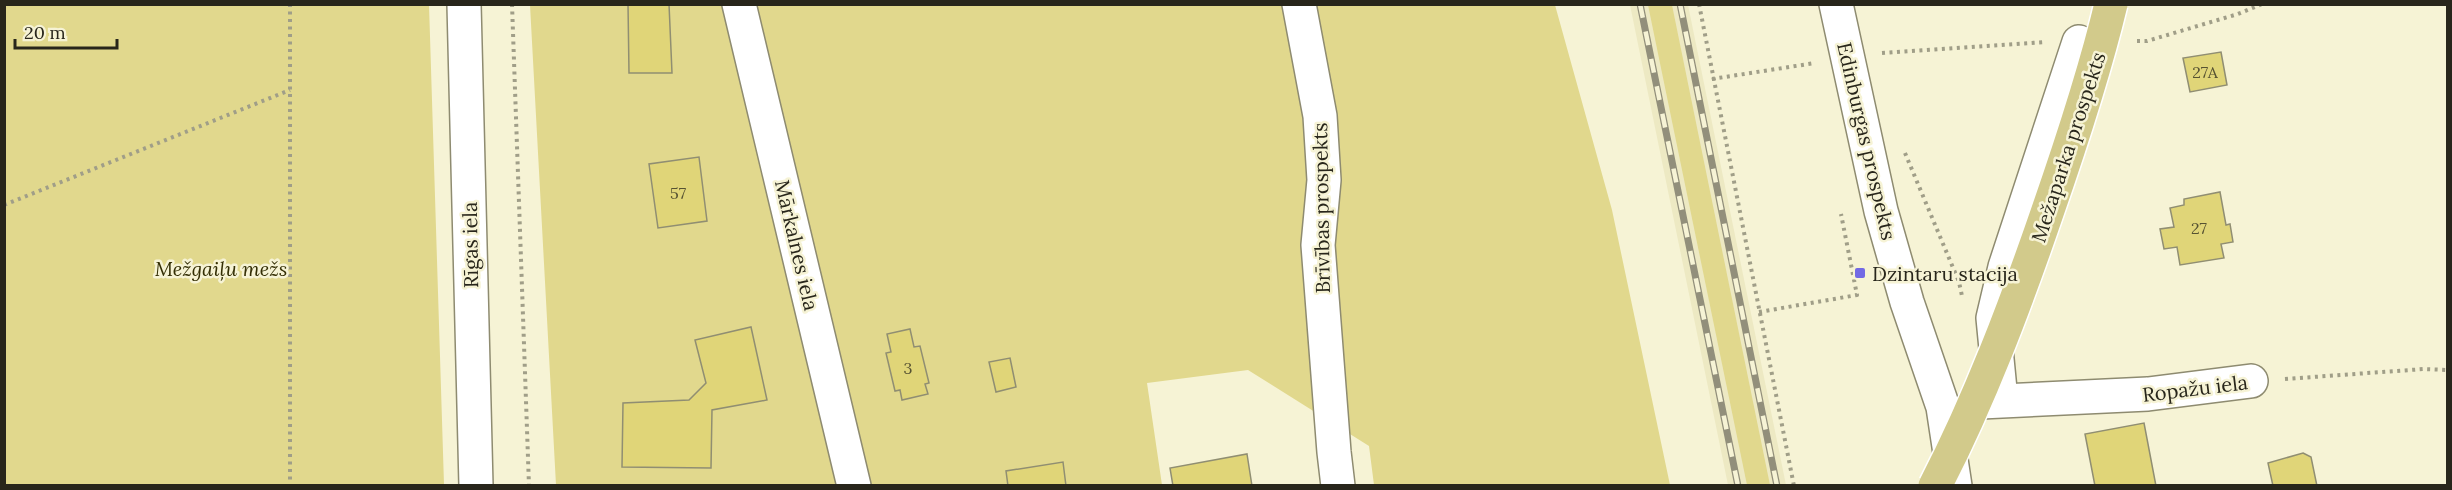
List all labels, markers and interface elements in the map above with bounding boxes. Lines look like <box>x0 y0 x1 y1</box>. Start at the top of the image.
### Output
scale bar <box>15 12 117 50</box>
text: 20 m <box>24 21 66 44</box>
street label: Edinburgas prospekts <box>1832 40 1902 242</box>
street label: Mežaparka prospekts <box>2025 49 2111 245</box>
house number: 27A <box>2192 62 2219 82</box>
street label: Brīvības prospekts <box>1307 122 1335 294</box>
street label: Mārkalnes iela <box>770 177 824 313</box>
house number: 57 <box>670 183 687 203</box>
street label: Rīgas iela <box>457 202 483 288</box>
house number: 27 <box>2191 218 2208 238</box>
park label: Mežgaiļu mežs <box>155 256 287 281</box>
place label: Dzintaru stacija <box>1872 261 2018 286</box>
marker: Dzintaru stacija <box>1853 266 1867 280</box>
house number: 3 <box>904 358 913 378</box>
street label: Ropažu iela <box>2141 369 2249 407</box>

